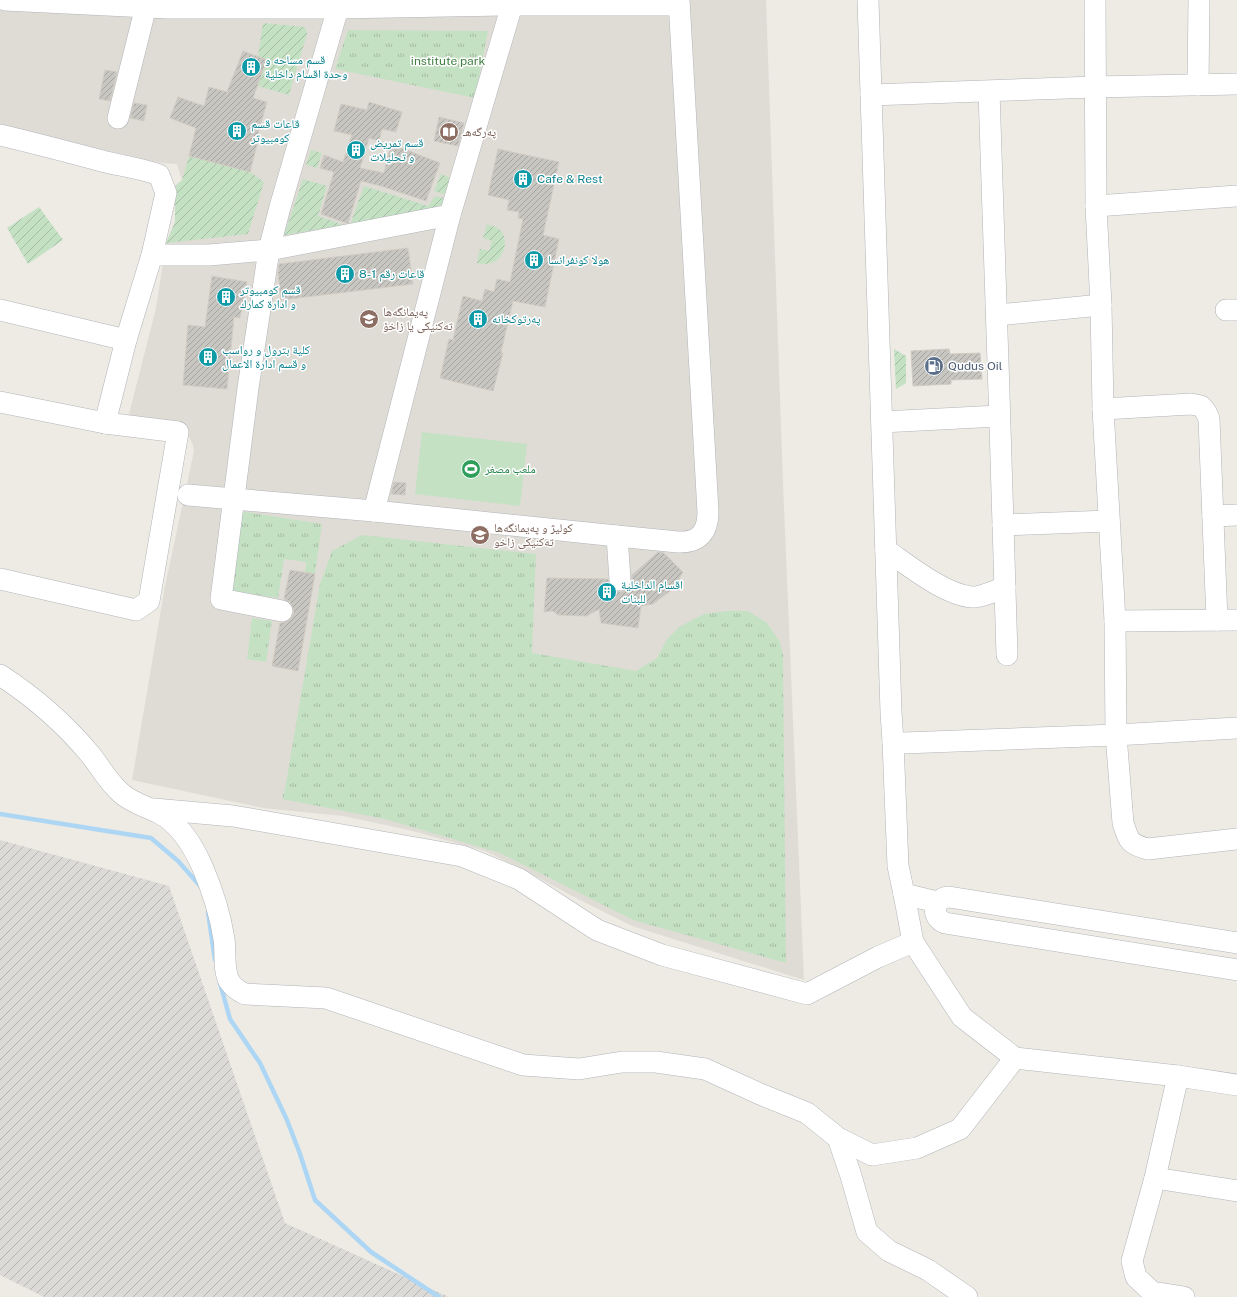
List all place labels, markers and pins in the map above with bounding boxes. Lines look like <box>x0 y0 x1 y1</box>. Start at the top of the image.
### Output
place label: قسم مساحه‌ و وحدة اقسام داخلية <box>265 53 348 82</box>
building icon: قسم مساحه‌ و وحدة اقسام داخلية <box>240 56 262 78</box>
place label: قاعات قسم کومبیوتر <box>250 117 300 145</box>
building icon: قاعات قسم کومبیوتر <box>226 120 248 142</box>
library icon: په‌رگه‌هـ <box>438 121 460 143</box>
place label: په‌رگه‌هـ <box>462 125 497 139</box>
place label: قسم تمریض و تحلیلات <box>370 136 423 164</box>
building icon: قسم تمریض و تحلیلات <box>345 139 367 161</box>
building icon: Cafe & Rest <box>512 168 534 190</box>
place label: Cafe & Rest <box>537 172 603 186</box>
building icon: هولا كونفرانسا <box>523 249 545 271</box>
place label: هولا كونفرانسا <box>548 253 609 267</box>
building icon: قاعات رقم 1-8 <box>334 263 356 285</box>
place label: قاعات رقم 1-8 <box>359 267 424 282</box>
place label: قسم کومبیوتر و ادارة كمارك <box>239 283 301 311</box>
building icon: قسم کومبیوتر و ادارة كمارك <box>215 286 237 308</box>
place label: پەیمانگەها تەکنیکی یا زاخۆ <box>383 305 453 333</box>
school or university icon: پەیمانگەها تەکنیکی یا زاخۆ <box>358 308 380 330</box>
building icon: په‌رتوكخانه‌ <box>467 308 489 330</box>
place label: په‌رتوكخانه‌ <box>492 312 541 326</box>
place label: كلية بترول و رواسب و قسم ادارة الاعمال <box>222 343 310 372</box>
building icon: كلية بترول و رواسب و قسم ادارة الاعمال <box>197 346 219 368</box>
fuel station icon: Qudus Oil <box>923 355 945 377</box>
place label: Qudus Oil <box>948 359 1003 373</box>
sports icon: ملعب مصغر <box>460 458 482 480</box>
place label: ملعب مصغر <box>484 462 536 476</box>
place label: كوليژ و په‌يمانگه‌ها ته‌كنيكى زاخو <box>494 521 573 549</box>
school or university icon: كوليژ و په‌يمانگه‌ها ته‌كنيكى زاخو <box>469 524 491 546</box>
place label: اقسام الداخلیة للبنات <box>621 578 683 606</box>
building icon: اقسام الداخلیة للبنات <box>596 581 618 603</box>

